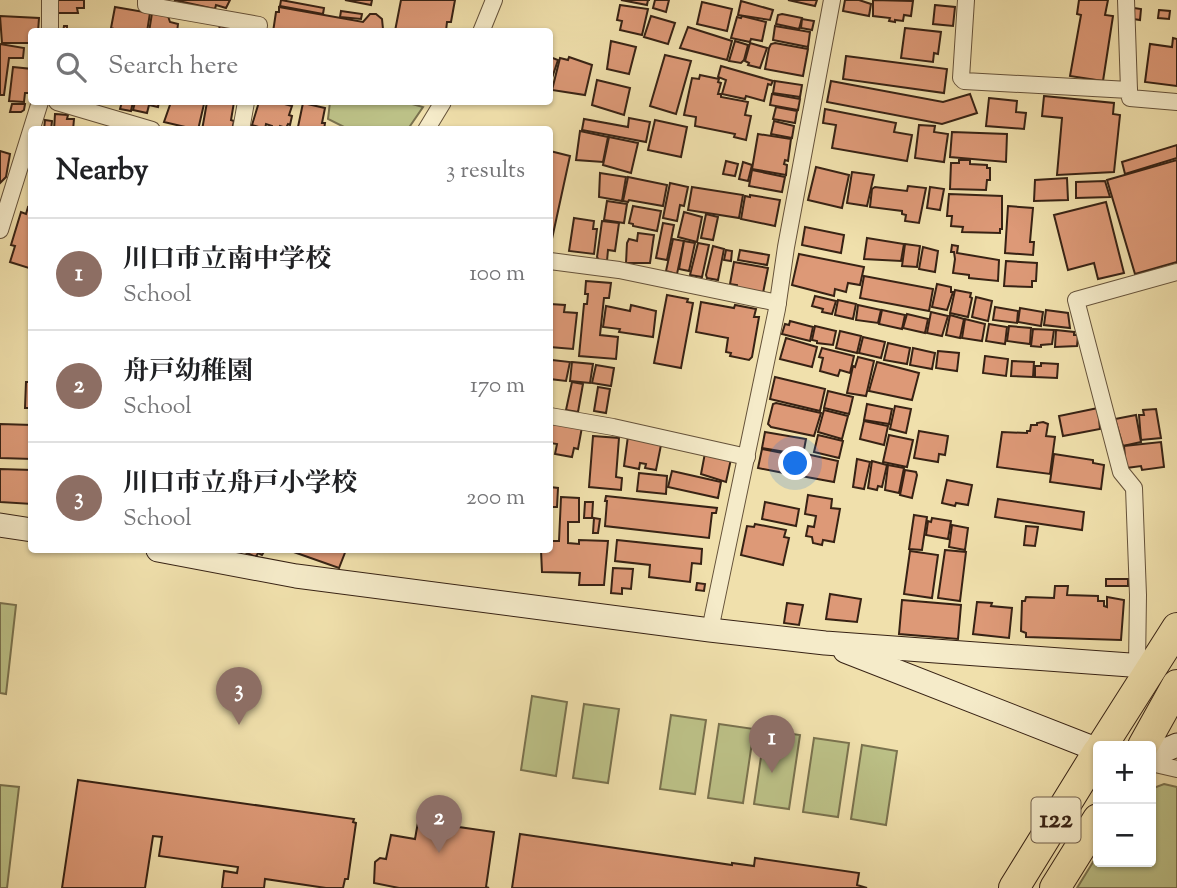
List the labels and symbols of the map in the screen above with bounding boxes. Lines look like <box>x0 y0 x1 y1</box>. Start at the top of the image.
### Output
your location <box>778 446 812 480</box>
pin: 3 <box>216 667 262 725</box>
pin: 1 <box>749 715 795 773</box>
pin: 2 <box>416 795 462 853</box>
road number: 122 <box>1032 798 1080 842</box>

